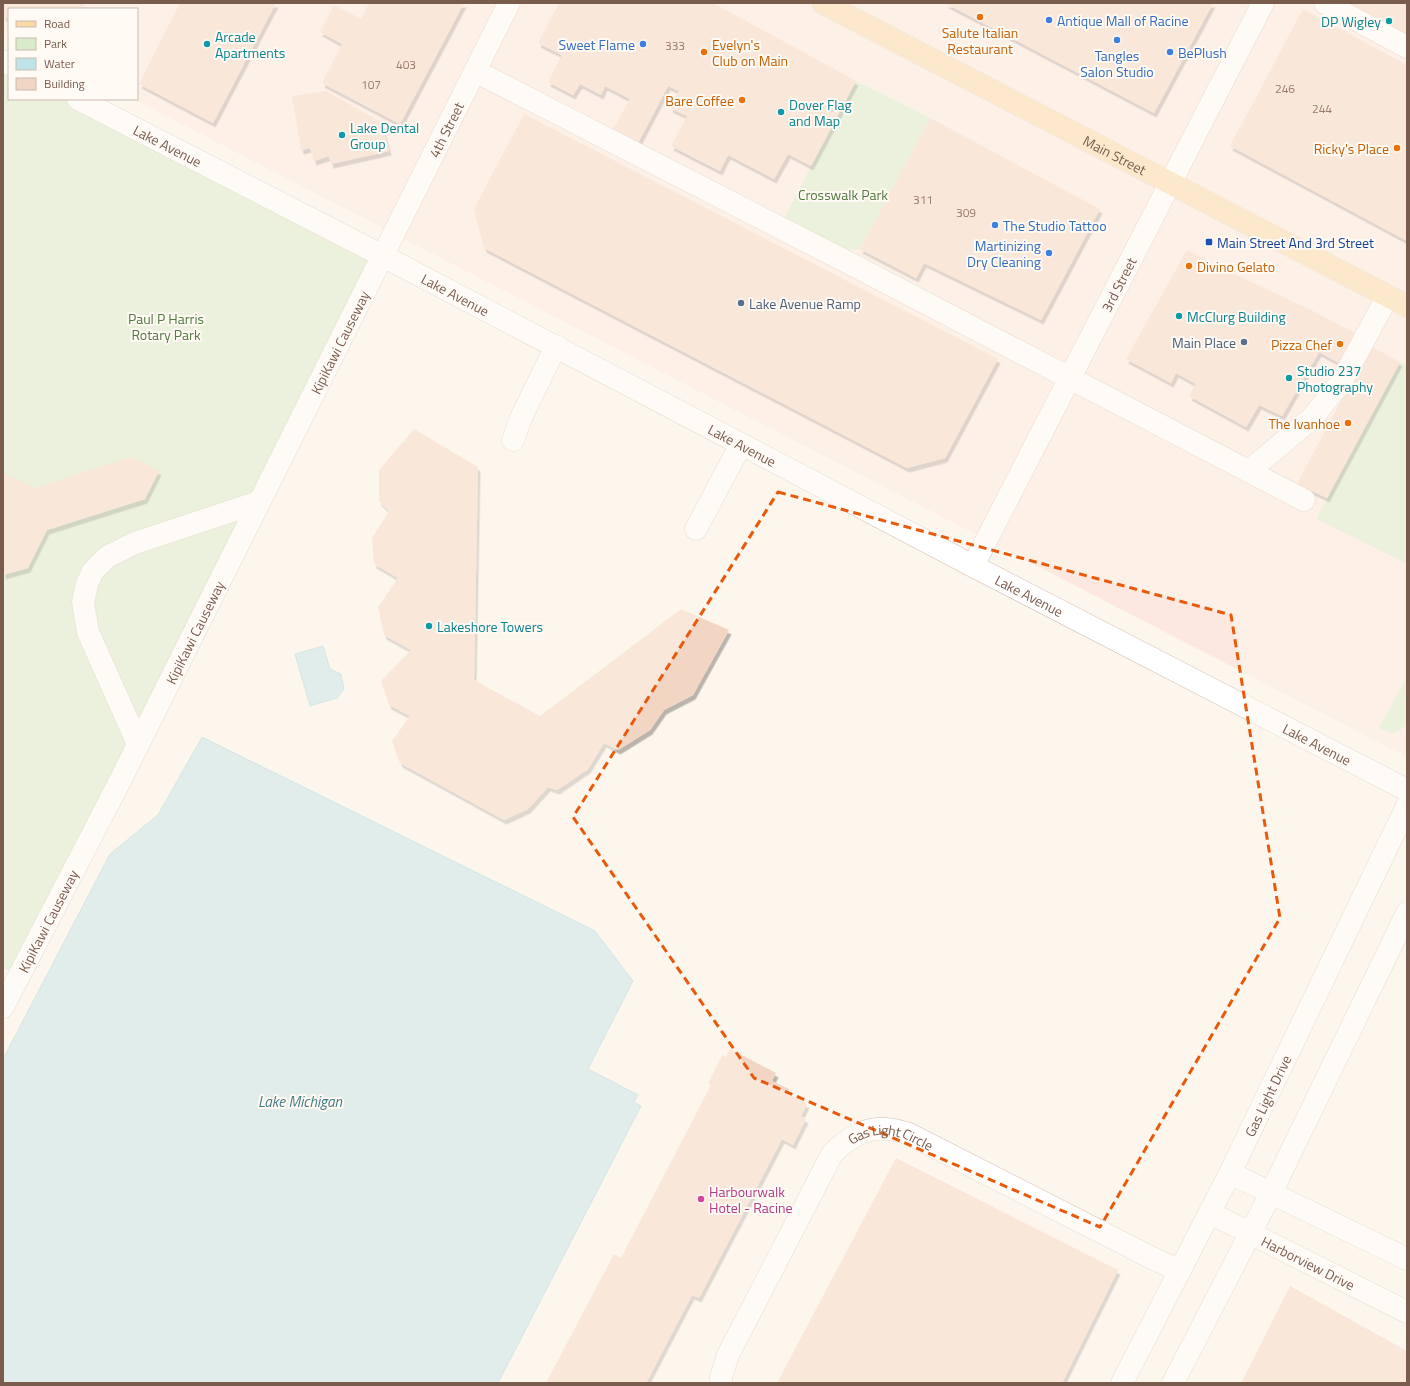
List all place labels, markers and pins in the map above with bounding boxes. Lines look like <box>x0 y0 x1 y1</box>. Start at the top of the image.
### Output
place label: Antique Mall of Racine <box>1057 10 1189 31</box>
place label: DP Wigley <box>1321 11 1381 32</box>
marker: Salute Italian Restaurant <box>975 12 985 22</box>
marker: Antique Mall of Racine <box>1044 15 1054 25</box>
marker: DP Wigley <box>1384 16 1394 26</box>
place label: Salute Italian Restaurant <box>942 22 1018 59</box>
place label: Arcade Apartments <box>215 26 285 63</box>
place label: Sweet Flame <box>558 34 635 55</box>
place label: Evelyn's Club on Main <box>712 34 788 71</box>
marker: Tangles Salon Studio <box>1112 35 1122 45</box>
marker: Arcade Apartments <box>202 39 212 49</box>
marker: Sweet Flame <box>638 39 648 49</box>
place label: BePlush <box>1178 42 1227 63</box>
place label: Tangles Salon Studio <box>1080 45 1154 82</box>
marker: Evelyn's Club on Main <box>699 47 709 57</box>
marker: BePlush <box>1165 47 1175 57</box>
place label: Bare Coffee <box>665 90 734 111</box>
place label: Dover Flag and Map <box>789 94 852 131</box>
marker: Bare Coffee <box>737 95 747 105</box>
marker: Dover Flag and Map <box>776 107 786 117</box>
place label: Lake Dental Group <box>350 117 419 154</box>
marker: Lake Dental Group <box>337 130 347 140</box>
place label: Ricky's Place <box>1314 138 1389 159</box>
marker: Ricky's Place <box>1392 143 1402 153</box>
place label: The Studio Tattoo <box>1003 215 1107 236</box>
marker: The Studio Tattoo <box>990 220 1000 230</box>
place label: Main Street And 3rd Street <box>1217 232 1374 253</box>
place label: Martinizing Dry Cleaning <box>967 235 1041 272</box>
marker: Main Street And 3rd Street <box>1204 237 1214 247</box>
marker: Martinizing Dry Cleaning <box>1044 248 1054 258</box>
place label: Divino Gelato <box>1197 256 1275 277</box>
marker: Divino Gelato <box>1184 261 1194 271</box>
place label: Lake Avenue Ramp <box>749 293 861 314</box>
marker: Lake Avenue Ramp <box>736 298 746 308</box>
place label: McClurg Building <box>1187 306 1286 327</box>
marker: McClurg Building <box>1174 311 1184 321</box>
place label: Main Place <box>1172 332 1236 353</box>
place label: Pizza Chef <box>1271 334 1332 355</box>
marker: Main Place <box>1239 337 1249 347</box>
marker: Pizza Chef <box>1335 339 1345 349</box>
place label: Studio 237 Photography <box>1297 360 1373 397</box>
marker: Studio 237 Photography <box>1284 373 1294 383</box>
place label: The Ivanhoe <box>1268 413 1340 434</box>
marker: The Ivanhoe <box>1343 418 1353 428</box>
place label: Lakeshore Towers <box>437 616 543 637</box>
marker: Lakeshore Towers <box>424 621 434 631</box>
place label: Harbourwalk Hotel - Racine <box>709 1181 793 1218</box>
marker: Harbourwalk Hotel - Racine <box>696 1194 706 1204</box>

